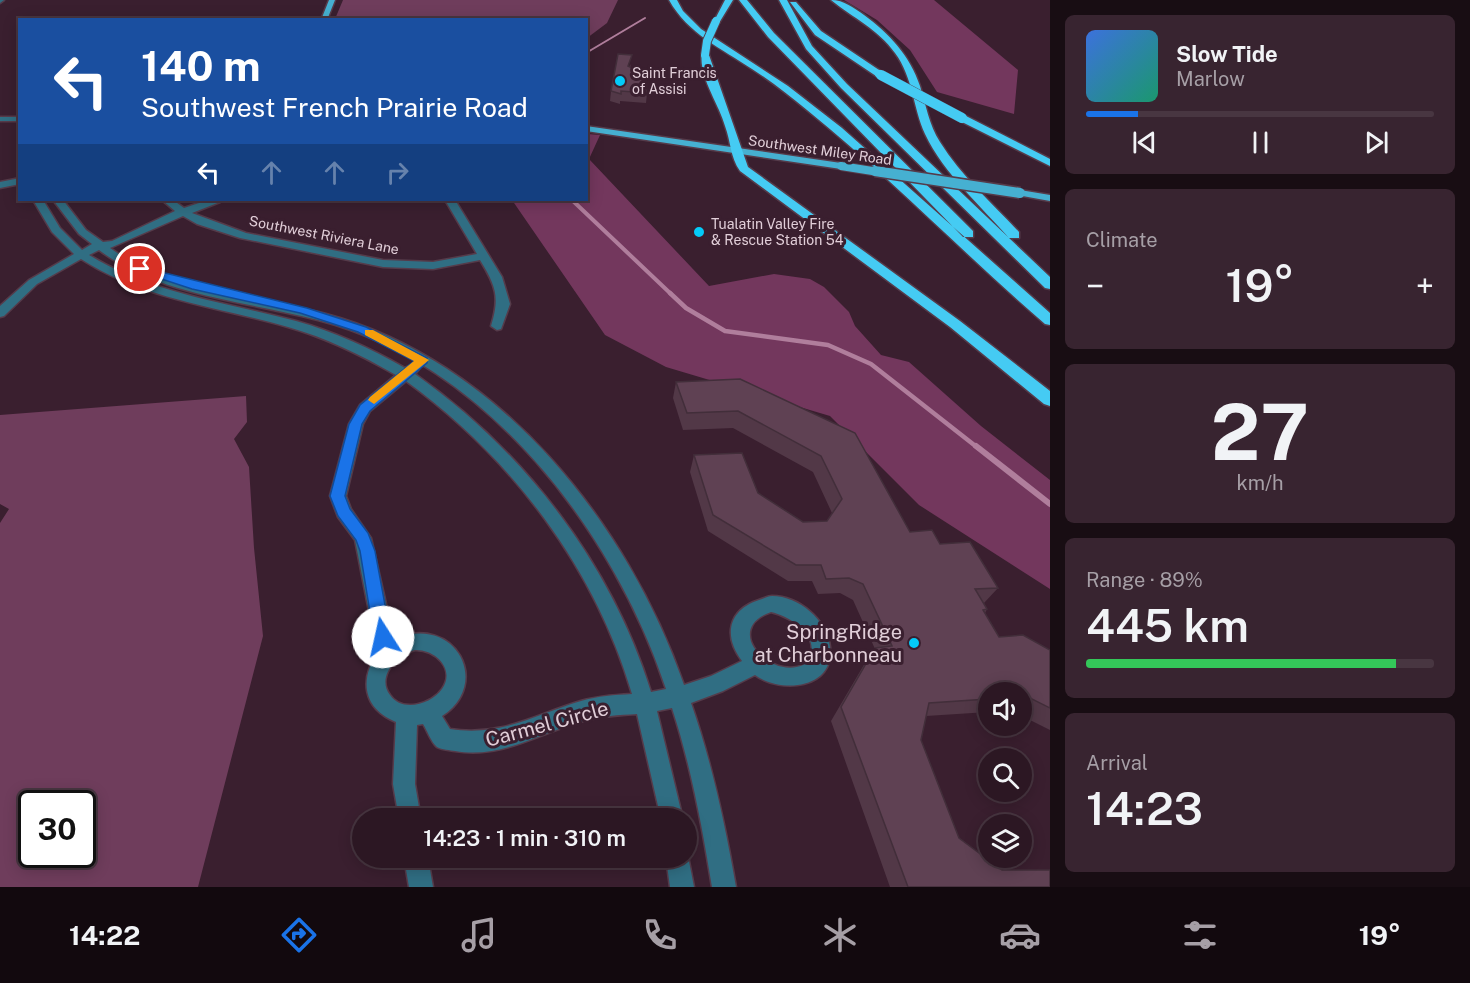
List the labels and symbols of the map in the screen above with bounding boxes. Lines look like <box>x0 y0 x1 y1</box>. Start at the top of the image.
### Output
place label: Saint Francis of Assisi <box>632 65 717 97</box>
marker: Saint Francis of Assisi <box>613 74 627 88</box>
street label: Southwest Miley Road <box>747 132 893 168</box>
street label: Southwest Riviera Lane <box>248 213 400 257</box>
place label: Tualatin Valley Fire & Rescue Station 54 <box>711 216 844 248</box>
marker: Tualatin Valley Fire & Rescue Station 54 <box>692 225 706 239</box>
pin <box>114 243 165 294</box>
position arrow <box>351 605 415 669</box>
place label: SpringRidge at Charbonneau <box>754 620 902 667</box>
marker: SpringRidge at Charbonneau <box>907 636 921 650</box>
street label: Carmel Circle <box>483 696 611 752</box>
speed limit sign: 30 <box>18 790 96 868</box>

